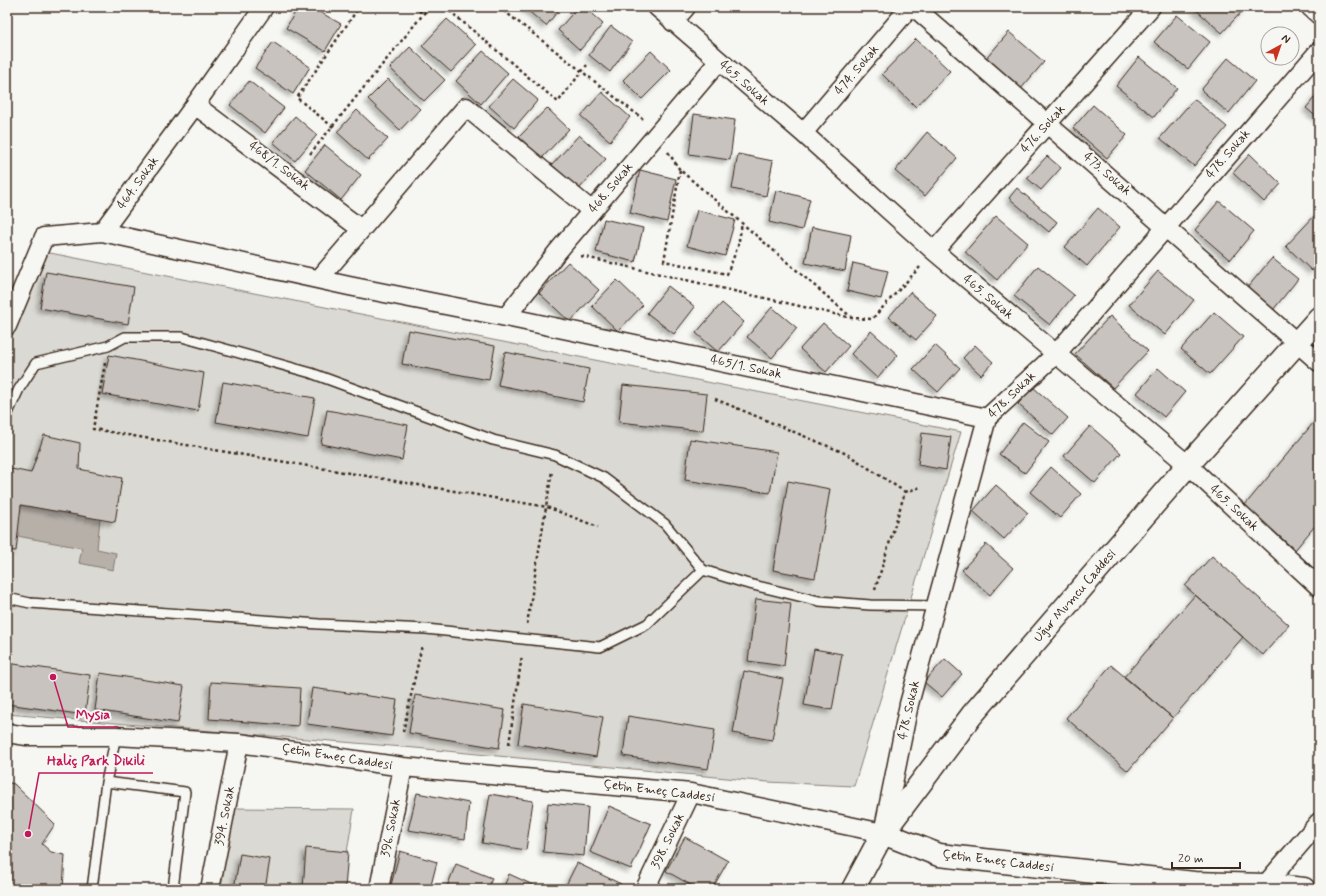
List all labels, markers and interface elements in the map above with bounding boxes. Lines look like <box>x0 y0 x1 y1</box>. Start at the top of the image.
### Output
north arrow <box>1260 26 1300 66</box>
text: N <box>1278 31 1293 47</box>
street label: 474. Sokak <box>831 41 883 99</box>
street label: 465. Sokak <box>715 57 773 110</box>
street label: 476. Sokak <box>1017 101 1070 157</box>
street label: 478. Sokak <box>1202 125 1255 182</box>
street label: 468/1. Sokak <box>245 137 313 195</box>
street label: 473. Sokak <box>1079 148 1135 200</box>
street label: 464. Sokak <box>113 153 163 213</box>
street label: 468. Sokak <box>585 159 637 217</box>
street label: 465. Sokak <box>959 271 1017 323</box>
street label: 465/1. Sokak <box>709 351 784 383</box>
street label: 478. Sokak <box>984 368 1040 422</box>
street label: 465. Sokak <box>1206 481 1263 535</box>
street label: Uğur Mumcu Caddesi <box>1030 546 1120 646</box>
street label: 478. Sokak <box>894 678 924 741</box>
callout: Mysia <box>68 701 118 727</box>
text: Mysia <box>76 706 110 724</box>
street label: Çetin Emeç Caddesi <box>280 740 394 774</box>
callout: Haliç Park Dikili <box>39 747 153 773</box>
text: Haliç Park Dikili <box>47 752 145 770</box>
street label: Çetin Emeç Caddesi <box>602 776 716 806</box>
street label: 394. Sokak <box>211 784 239 847</box>
street label: 396. Sokak <box>377 797 405 859</box>
street label: 398. Sokak <box>647 810 689 872</box>
scale bar <box>1172 844 1240 870</box>
street label: Çetin Emeç Caddesi <box>941 846 1055 876</box>
text: 20 m <box>1178 851 1204 867</box>

